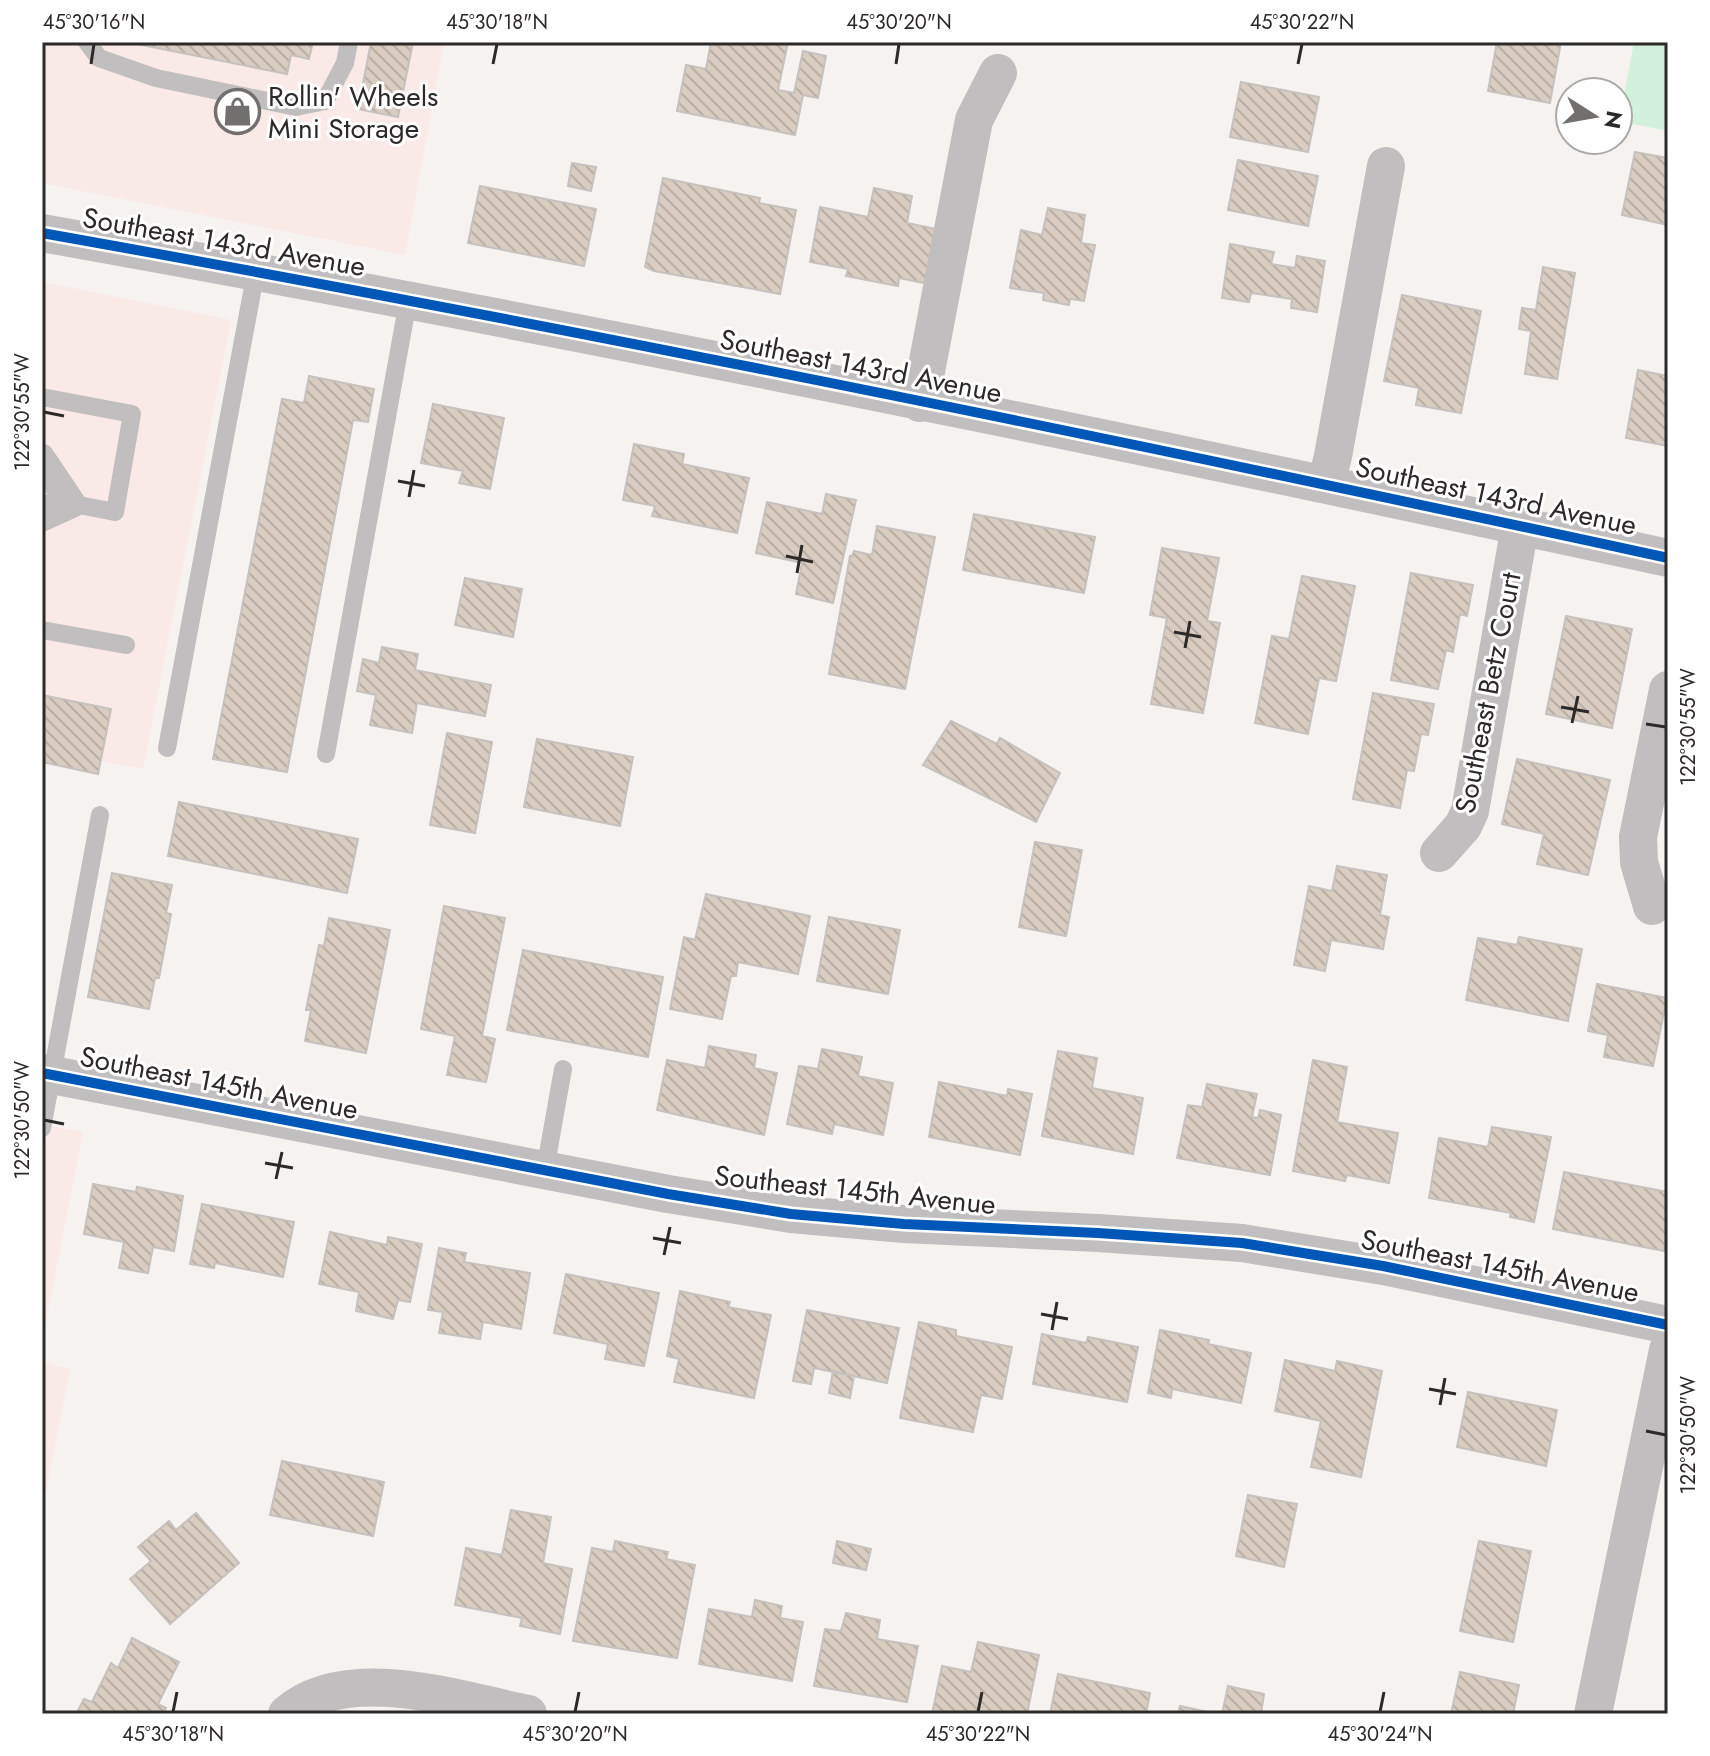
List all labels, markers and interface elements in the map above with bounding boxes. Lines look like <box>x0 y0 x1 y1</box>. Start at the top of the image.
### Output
text: 45°30'16"N <box>43 8 145 37</box>
text: 45°30'18"N <box>446 8 548 37</box>
text: 45°30'20"N <box>846 8 952 37</box>
text: 45°30'22"N <box>1250 8 1354 37</box>
place label: Rollin' Wheels Mini Storage <box>268 76 438 149</box>
north arrow <box>1554 76 1634 156</box>
shop icon: Rollin' Wheels Mini Storage <box>213 88 261 136</box>
text: N <box>1596 108 1631 131</box>
street label: Southeast 143rd Avenue <box>79 197 369 287</box>
street label: Southeast 143rd Avenue <box>716 319 1006 413</box>
text: 122°30'55"W <box>8 353 37 471</box>
street label: Southeast 143rd Avenue <box>1352 446 1640 546</box>
street label: Southeast Betz Court <box>1445 569 1532 817</box>
text: 122°30'55"W <box>1674 668 1703 786</box>
street label: Southeast 145th Avenue <box>76 1036 362 1130</box>
text: 122°30'50"W <box>8 1061 37 1179</box>
street label: Southeast 145th Avenue <box>712 1155 998 1225</box>
street label: Southeast 145th Avenue <box>1357 1219 1643 1313</box>
text: 122°30'50"W <box>1674 1376 1703 1494</box>
text: 45°30'18"N <box>122 1720 224 1749</box>
text: 45°30'20"N <box>522 1720 628 1749</box>
text: 45°30'22"N <box>926 1720 1030 1749</box>
text: 45°30'24"N <box>1328 1720 1432 1749</box>

